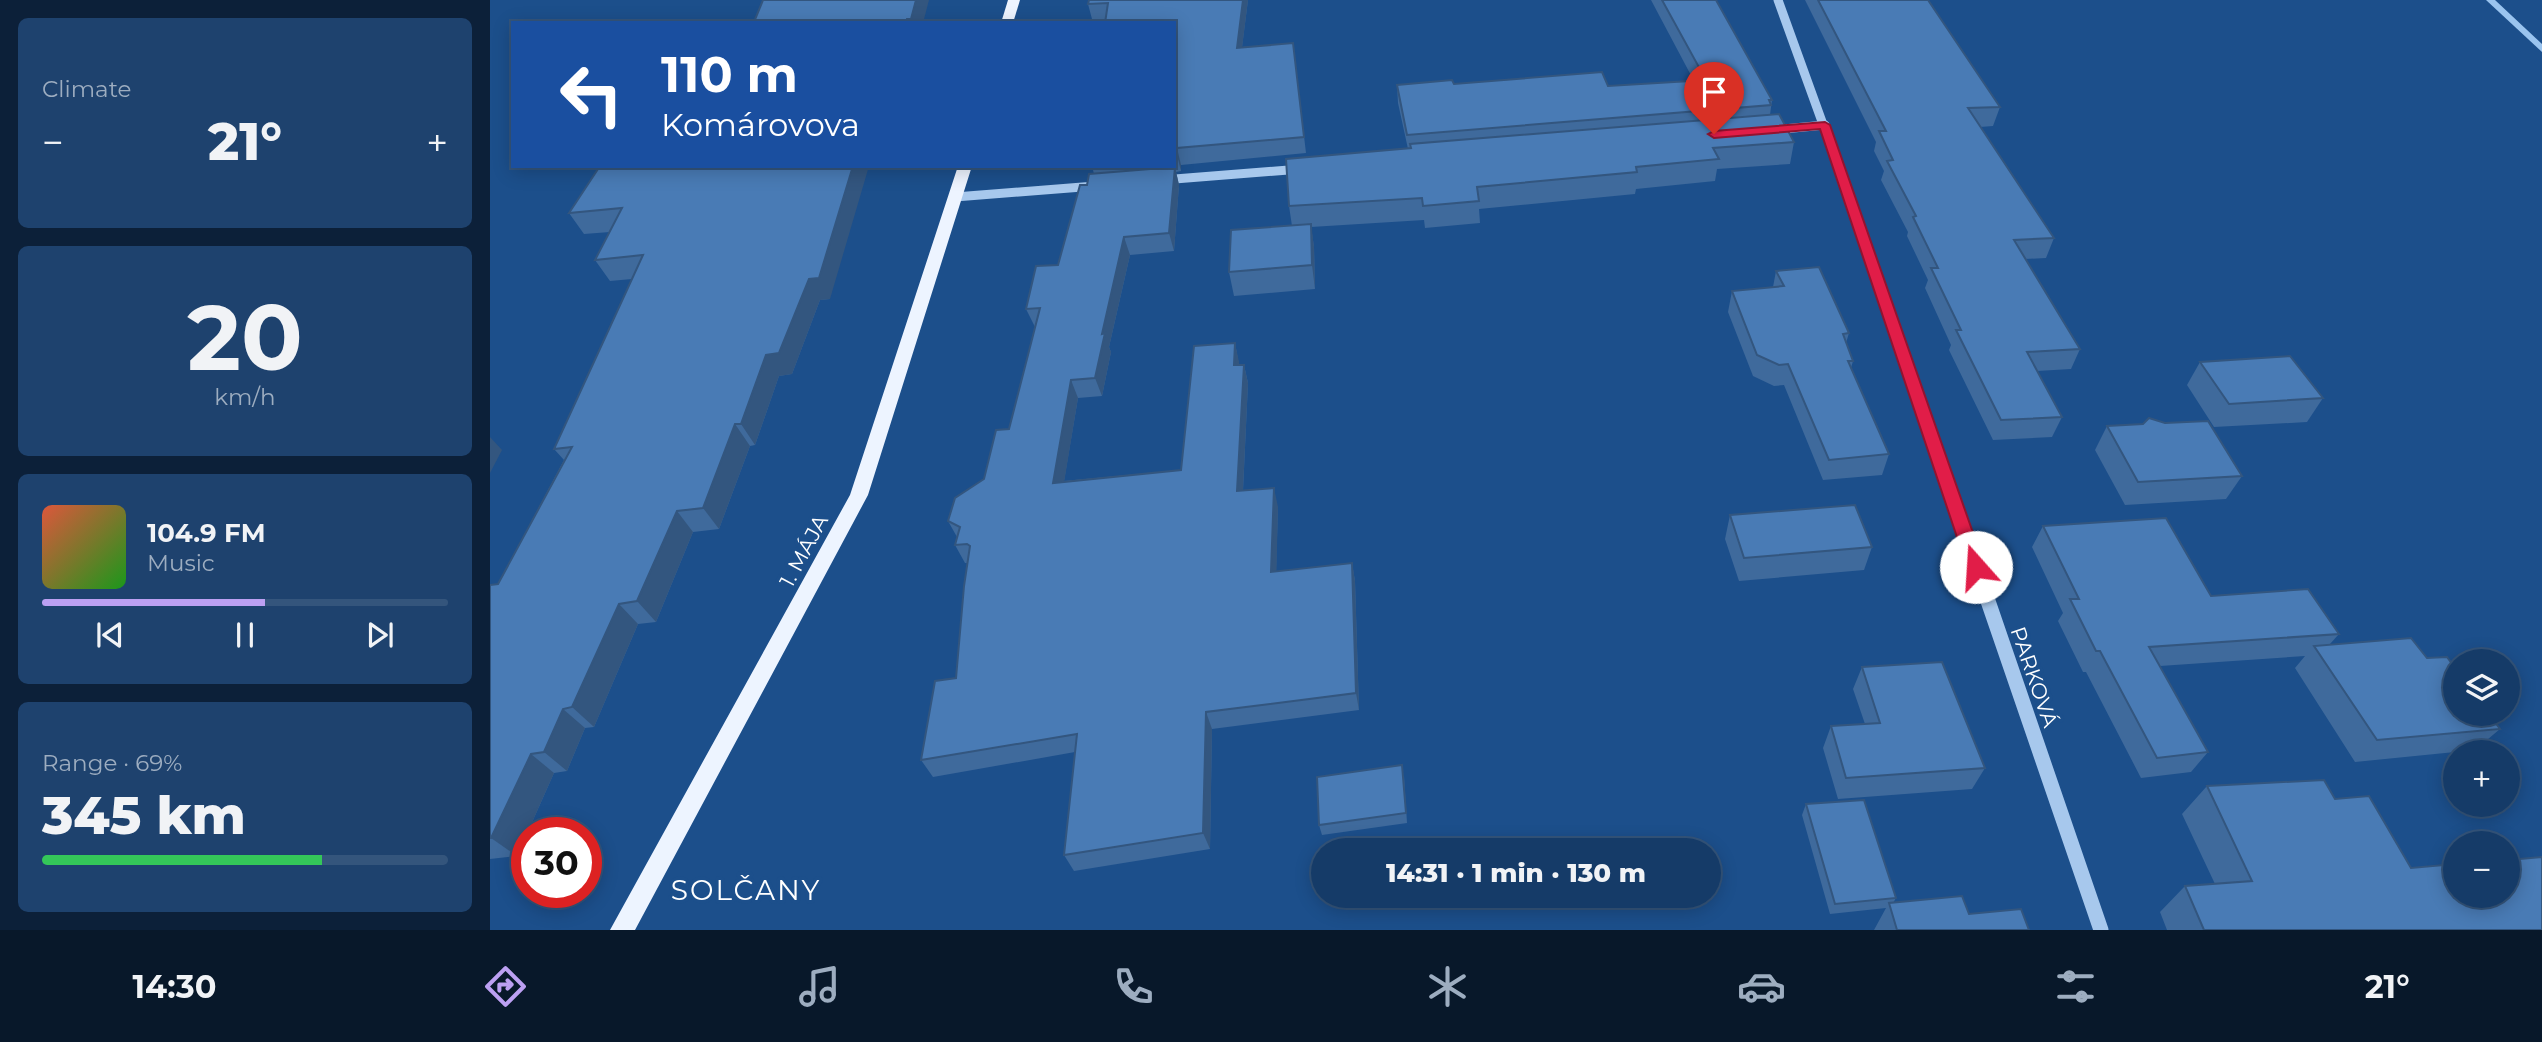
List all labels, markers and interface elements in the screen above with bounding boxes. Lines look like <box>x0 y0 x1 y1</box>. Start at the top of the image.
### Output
text: 110 m <box>661 45 798 104</box>
icon: left <box>546 49 637 140</box>
pin <box>1684 62 1744 134</box>
icon: arrive <box>1695 73 1733 111</box>
text: Climate <box>42 75 131 103</box>
text: Komárovova <box>661 105 860 144</box>
text: 21° <box>208 110 282 173</box>
text: − <box>42 119 64 166</box>
text: + <box>426 119 448 166</box>
text: 20 <box>187 282 303 393</box>
text: km/h <box>214 383 276 411</box>
street label: 1. MÁJA <box>774 510 833 591</box>
text: 104.9 FM <box>147 517 265 549</box>
position arrow <box>1939 530 2013 604</box>
text: Music <box>147 549 215 577</box>
icon: previous <box>91 616 129 654</box>
icon: pause <box>226 616 264 654</box>
icon: next <box>361 616 399 654</box>
street label: PARKOVÁ <box>2006 623 2064 731</box>
map controls <box>2443 649 2520 908</box>
button: layers <box>2443 649 2520 726</box>
button: + <box>2443 740 2520 817</box>
text: Range · 69% <box>42 749 182 777</box>
text: 345 km <box>42 784 246 847</box>
speed limit sign: 30 <box>511 817 602 908</box>
button: − <box>2443 831 2520 908</box>
text: 14:31 · 1 min · 130 m <box>1386 857 1646 889</box>
district label: SOLČANY <box>671 873 821 907</box>
icon: directions <box>481 962 530 1011</box>
icon: music <box>795 962 844 1011</box>
icon: phone <box>1109 962 1158 1011</box>
icon: climate <box>1423 962 1472 1011</box>
icon: car <box>1737 962 1786 1011</box>
icon: filters <box>2051 962 2100 1011</box>
text: 14:30 <box>132 967 216 1006</box>
text: 21° <box>2365 967 2410 1006</box>

